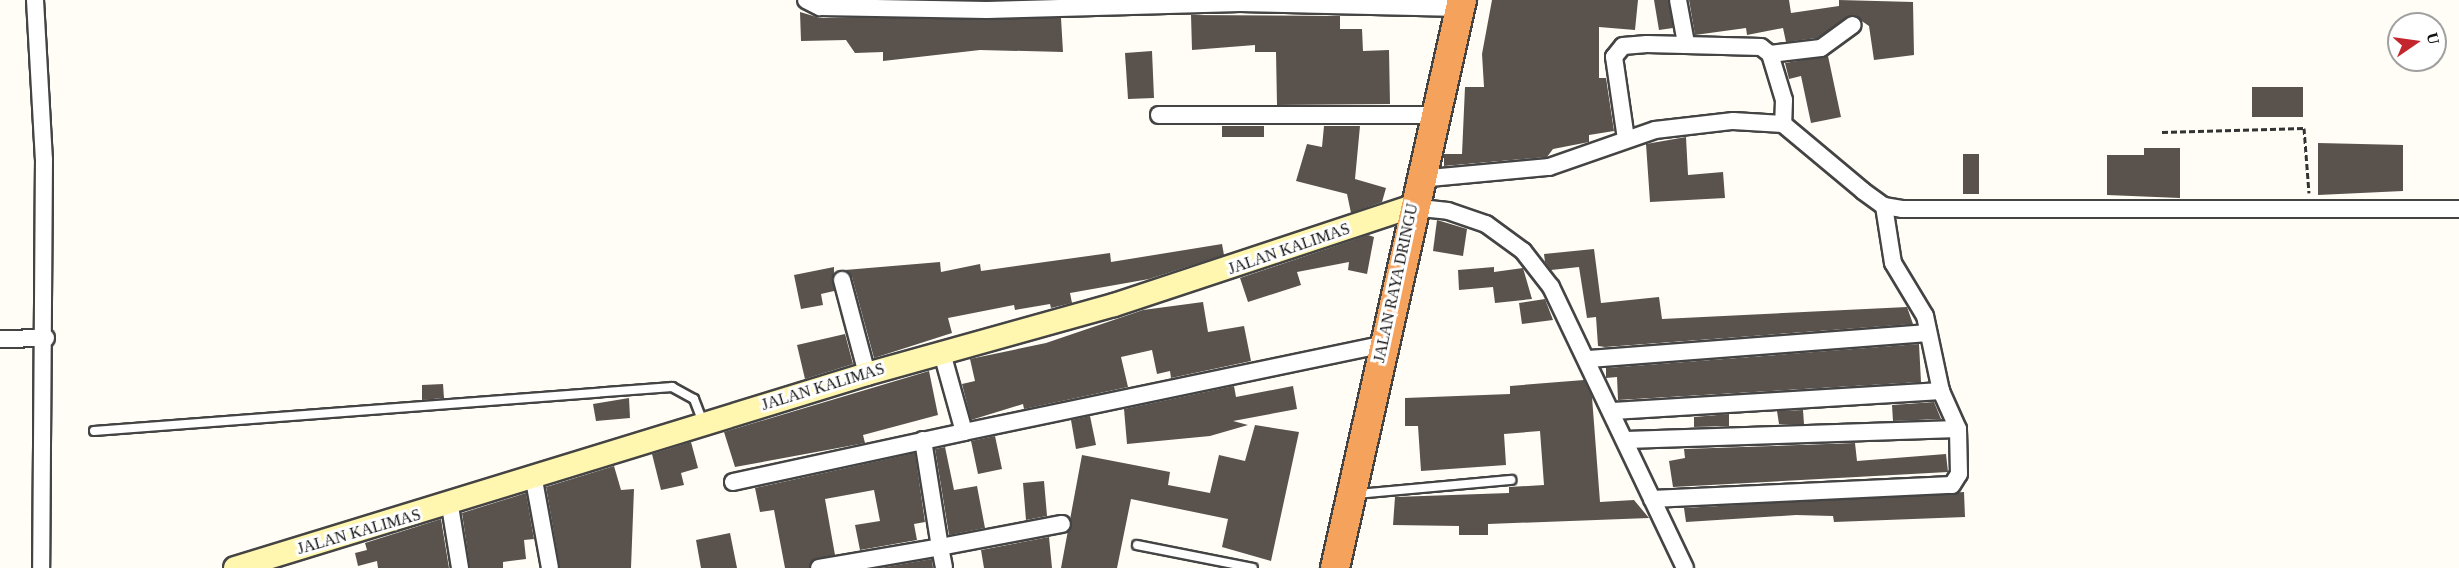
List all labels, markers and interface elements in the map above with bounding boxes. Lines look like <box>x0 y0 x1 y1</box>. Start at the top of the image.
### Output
north arrow <box>2387 12 2447 72</box>
text: U <box>2423 31 2443 46</box>
street label: JALAN RAYA DRINGU <box>1370 201 1422 365</box>
street label: JALAN KALIMAS <box>1226 219 1352 279</box>
street label: JALAN KALIMAS <box>759 359 887 415</box>
street label: JALAN KALIMAS <box>295 505 423 559</box>

